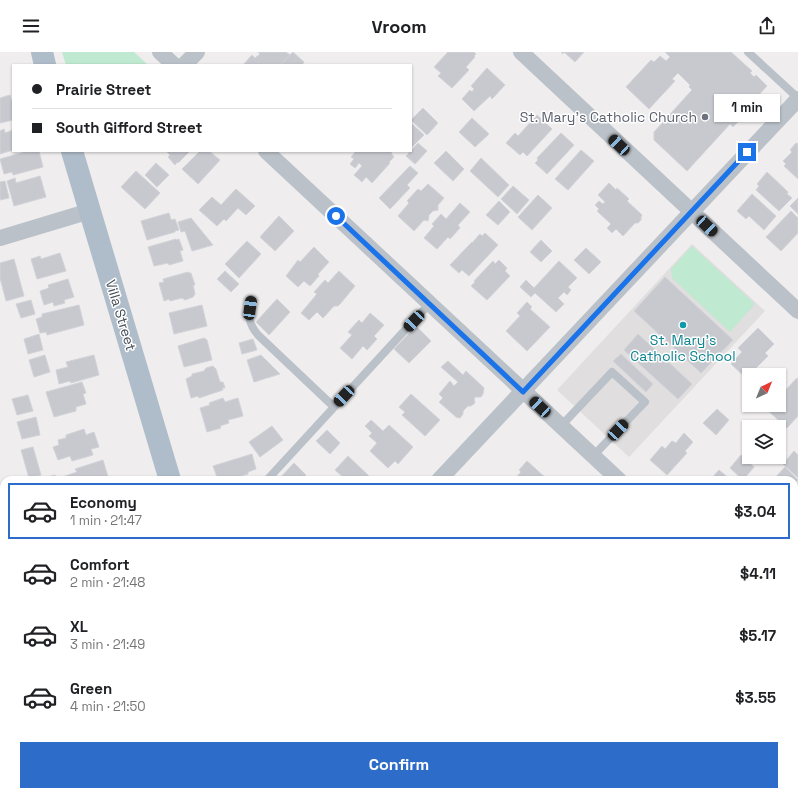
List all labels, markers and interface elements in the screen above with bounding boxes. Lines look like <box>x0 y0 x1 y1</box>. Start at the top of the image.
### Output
icon: menu <box>20 15 42 37</box>
text: Vroom <box>371 15 427 38</box>
icon: share <box>756 15 778 37</box>
text: Prairie Street <box>56 80 151 99</box>
callout: 1 min <box>714 94 780 122</box>
text: 1 min <box>731 99 763 116</box>
place label: St. Mary's Catholic Church <box>520 108 697 126</box>
marker: St. Mary's Catholic Church <box>700 112 710 122</box>
text: South Gifford Street <box>56 118 202 137</box>
car <box>606 132 632 158</box>
route end <box>738 143 756 161</box>
route start <box>327 207 345 225</box>
car <box>694 213 720 239</box>
street label: Villa Street <box>102 277 140 353</box>
car <box>242 295 258 321</box>
car <box>401 308 427 334</box>
marker: St. Mary's Catholic School <box>678 320 688 330</box>
place label: St. Mary's Catholic School <box>630 331 736 365</box>
north arrow <box>742 368 786 412</box>
map controls <box>742 368 786 464</box>
car <box>331 383 357 409</box>
car <box>527 394 553 420</box>
car <box>605 417 631 443</box>
button: layers <box>742 420 786 464</box>
icon: car <box>22 493 58 529</box>
text: Economy <box>70 493 137 512</box>
text: $3.04 <box>734 502 776 521</box>
text: 1 min · 21:47 <box>70 512 142 529</box>
icon: car <box>22 555 58 591</box>
text: Comfort <box>70 555 130 574</box>
text: $4.11 <box>740 564 776 583</box>
text: 2 min · 21:48 <box>70 574 145 591</box>
icon: car <box>22 617 58 653</box>
text: XL <box>70 617 88 636</box>
text: $5.17 <box>739 626 776 645</box>
text: 3 min · 21:49 <box>70 636 145 653</box>
icon: car <box>22 679 58 715</box>
text: Green <box>70 679 112 698</box>
text: $3.55 <box>735 688 776 707</box>
text: 4 min · 21:50 <box>70 698 146 715</box>
button: Confirm <box>20 742 778 788</box>

